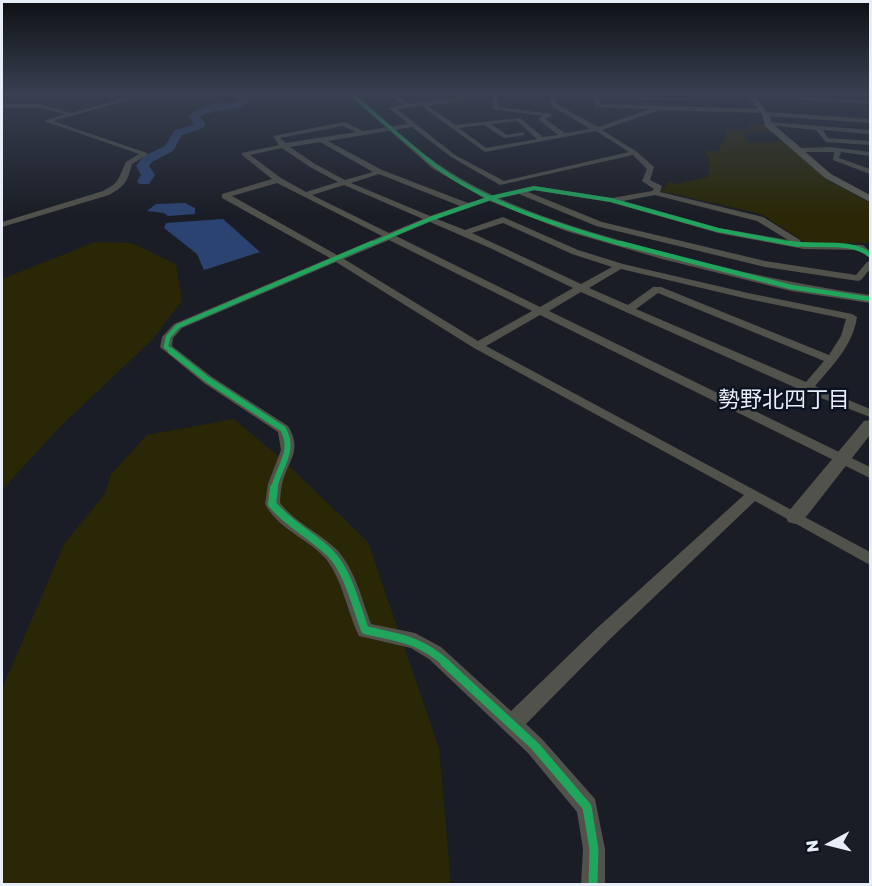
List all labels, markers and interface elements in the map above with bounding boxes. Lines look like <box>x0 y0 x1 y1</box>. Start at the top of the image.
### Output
district label: 勢野北四丁目 <box>718 387 850 413</box>
north arrow <box>800 814 860 874</box>
text: N <box>801 839 823 853</box>

